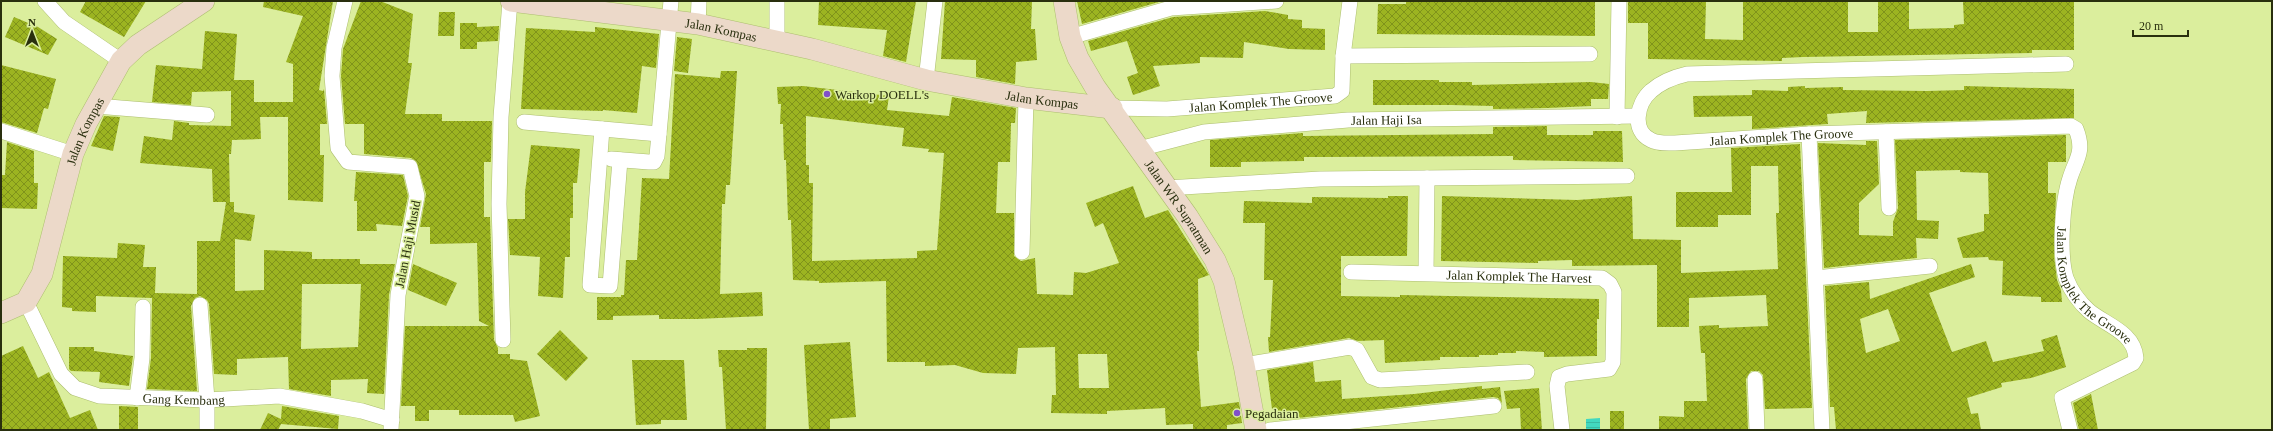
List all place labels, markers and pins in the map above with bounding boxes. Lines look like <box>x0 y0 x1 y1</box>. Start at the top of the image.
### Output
place label: Warkop DOELL's <box>835 87 929 102</box>
marker: Warkop DOELL's <box>822 89 832 99</box>
place label: Pegadaian <box>1245 406 1299 421</box>
marker: Pegadaian <box>1232 408 1242 418</box>

